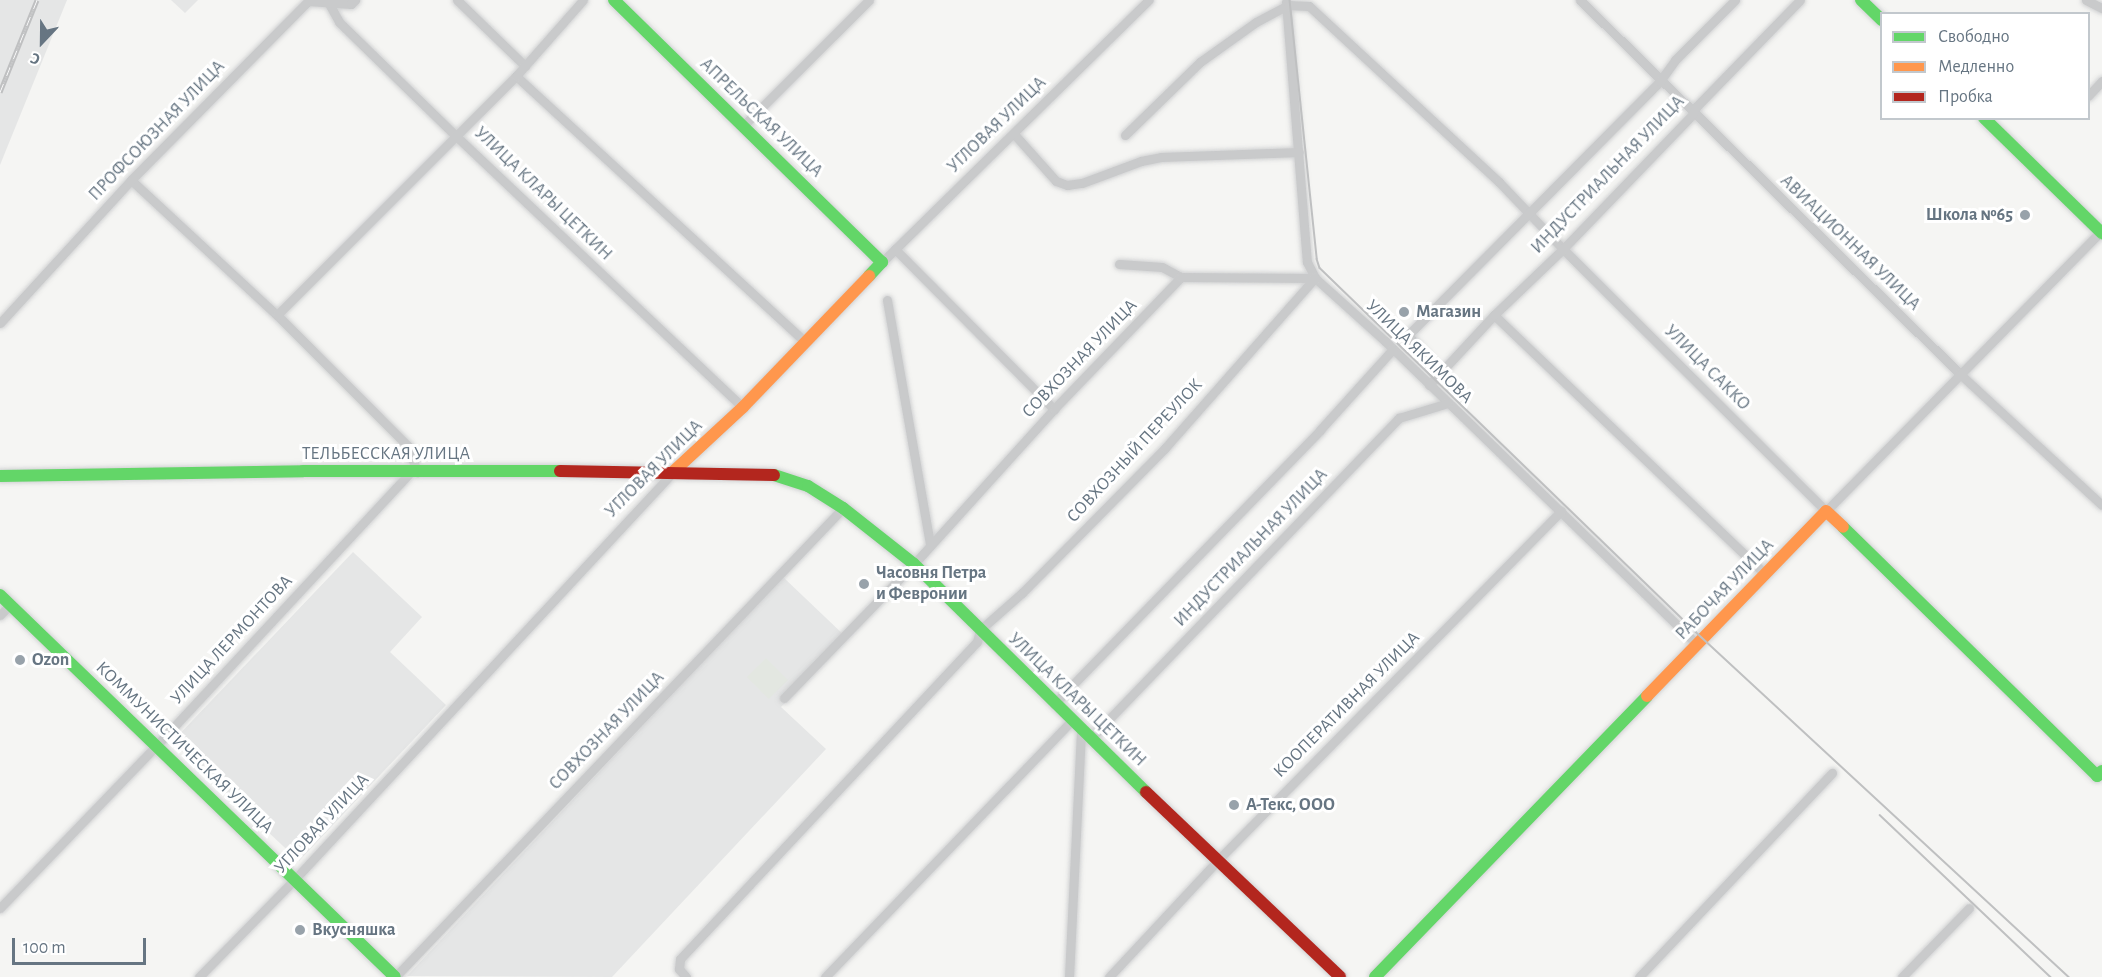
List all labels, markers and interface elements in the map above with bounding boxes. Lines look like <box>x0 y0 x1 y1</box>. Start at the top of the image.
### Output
north arrow <box>12 12 72 72</box>
legend <box>1880 12 2090 120</box>
text: Свободно <box>1938 28 2010 46</box>
text: С <box>28 50 42 68</box>
street label: АПРЕЛЬСКАЯ УЛИЦА <box>695 54 827 182</box>
street label: ПРОФСОЮЗНАЯ УЛИЦА <box>84 56 230 206</box>
text: Медленно <box>1938 58 2014 76</box>
street label: УГЛОВАЯ УЛИЦА <box>943 72 1051 178</box>
text: Пробка <box>1938 88 1993 106</box>
street label: ИНДУСТРИАЛЬНАЯ УЛИЦА <box>1527 91 1689 259</box>
street label: УЛИЦА КЛАРЫ ЦЕТКИН <box>470 123 616 265</box>
street label: АВИАЦИОННАЯ УЛИЦА <box>1775 170 1925 316</box>
place label: Школа №65 <box>1926 204 2013 226</box>
marker: Школа №65 <box>2018 208 2032 222</box>
street label: СОВХОЗНАЯ УЛИЦА <box>1018 295 1142 423</box>
street label: УЛИЦА ЯКИМОВА <box>1361 296 1477 408</box>
place label: Магазин <box>1416 301 1481 323</box>
marker: Магазин <box>1397 305 1411 319</box>
street label: УЛИЦА САККО <box>1660 321 1754 415</box>
street label: СОВХОЗНЫЙ ПЕРЕУЛОК <box>1063 375 1207 527</box>
street label: УГЛОВАЯ УЛИЦА <box>601 416 707 522</box>
street label: ТЕЛЬБЕССКАЯ УЛИЦА <box>302 443 470 465</box>
street label: ИНДУСТРИАЛЬНАЯ УЛИЦА <box>1170 464 1332 632</box>
street label: РАБОЧАЯ УЛИЦА <box>1671 535 1779 645</box>
place label: Часовня Петра и Февронии <box>876 563 986 606</box>
street label: УЛИЦА ЛЕРМОНТОВА <box>167 571 297 709</box>
marker: Часовня Петра и Февронии <box>857 577 871 591</box>
street label: КООПЕРАТИВНАЯ УЛИЦА <box>1269 627 1425 783</box>
street label: УЛИЦА КЛАРЫ ЦЕТКИН <box>1004 629 1150 771</box>
place label: Ozon <box>32 649 69 671</box>
marker: Ozon <box>13 653 27 667</box>
street label: КОММУНИСТИЧЕСКАЯ УЛИЦА <box>91 657 277 839</box>
street label: СОВХОЗНАЯ УЛИЦА <box>545 667 669 795</box>
street label: УГЛОВАЯ УЛИЦА <box>270 769 374 879</box>
place label: А-Текс, ООО <box>1246 794 1335 816</box>
marker: А-Текс, ООО <box>1227 798 1241 812</box>
place label: Вкусняшка <box>312 919 395 941</box>
marker: Вкусняшка <box>293 923 307 937</box>
scale bar <box>15 926 148 964</box>
text: 100 m <box>23 939 66 957</box>

